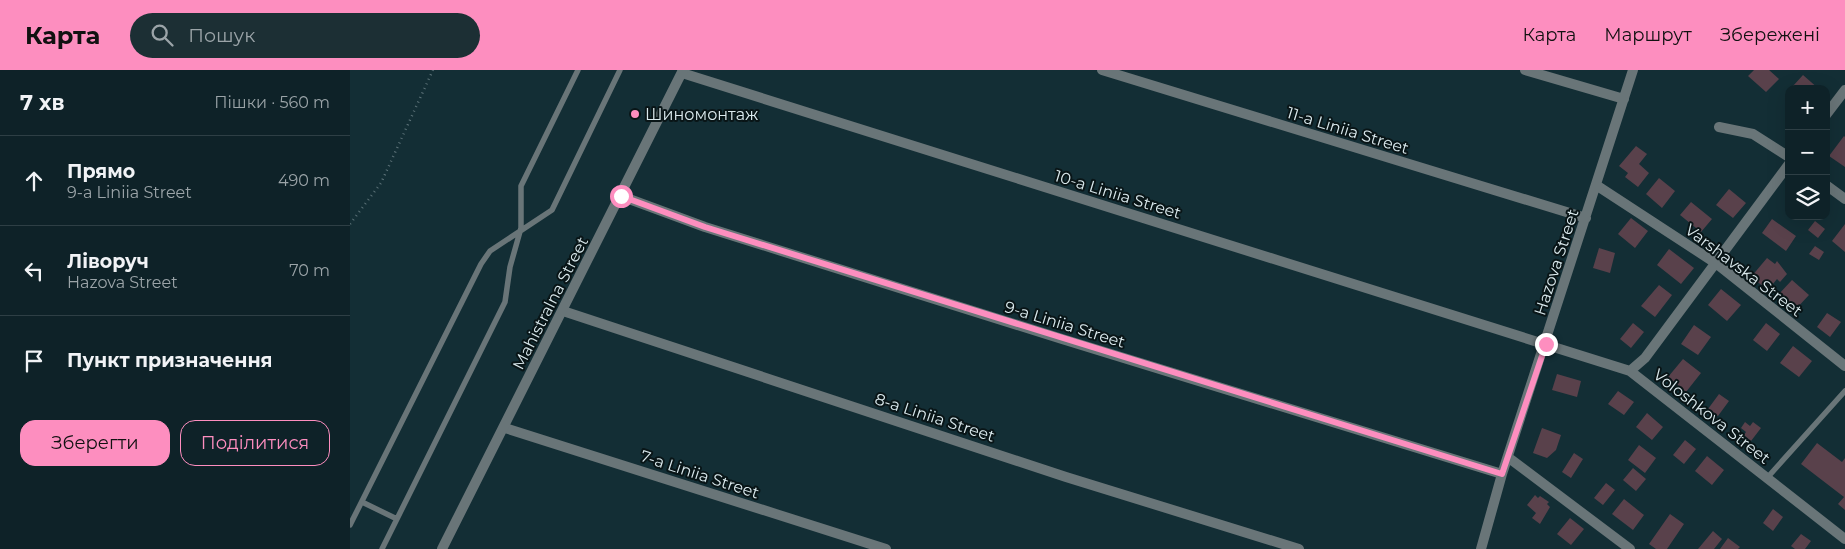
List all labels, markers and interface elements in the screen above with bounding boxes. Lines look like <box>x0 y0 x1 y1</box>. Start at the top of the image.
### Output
search box <box>130 13 480 58</box>
text: Карта <box>25 21 100 50</box>
icon: search <box>148 21 176 49</box>
text: Пошук <box>188 24 255 47</box>
text: Карта <box>1523 24 1576 46</box>
text: Маршрут <box>1604 24 1692 46</box>
text: Збережені <box>1720 24 1820 46</box>
map controls <box>1785 85 1830 220</box>
button: + <box>1785 85 1830 130</box>
text: 7 хв <box>20 90 64 115</box>
text: Пішки · 560 m <box>214 93 330 112</box>
street label: 11-a Liniia Street <box>1285 103 1412 158</box>
place label: Шиномонтаж <box>645 105 758 124</box>
marker: Шиномонтаж <box>629 108 641 120</box>
button: − <box>1785 130 1830 175</box>
text: Прямо <box>67 160 135 183</box>
street label: 10-a Liniia Street <box>1052 166 1184 223</box>
icon: ahead <box>20 167 48 195</box>
text: 490 m <box>278 171 330 190</box>
button: layers <box>1785 175 1830 220</box>
text: 9-a Liniia Street <box>67 183 192 202</box>
route start <box>610 185 633 208</box>
street label: Hazova Street <box>1530 206 1583 318</box>
street label: Varshavska Street <box>1681 220 1806 321</box>
street label: Mahistralna Street <box>509 233 592 373</box>
text: Ліворуч <box>67 250 149 273</box>
icon: left <box>20 257 48 285</box>
text: 70 m <box>289 261 330 280</box>
text: Hazova Street <box>67 273 178 292</box>
street label: 9-a Liniia Street <box>1002 297 1128 352</box>
route end <box>1535 333 1558 356</box>
icon: arrive <box>20 347 48 375</box>
text: Пункт призначення <box>67 349 273 372</box>
street label: Voloshkova Street <box>1650 365 1774 468</box>
street label: 8-a Liniia Street <box>872 389 998 446</box>
button: Зберегти <box>20 420 170 466</box>
button: Поділитися <box>180 420 330 466</box>
street label: 7-a Liniia Street <box>638 446 762 503</box>

